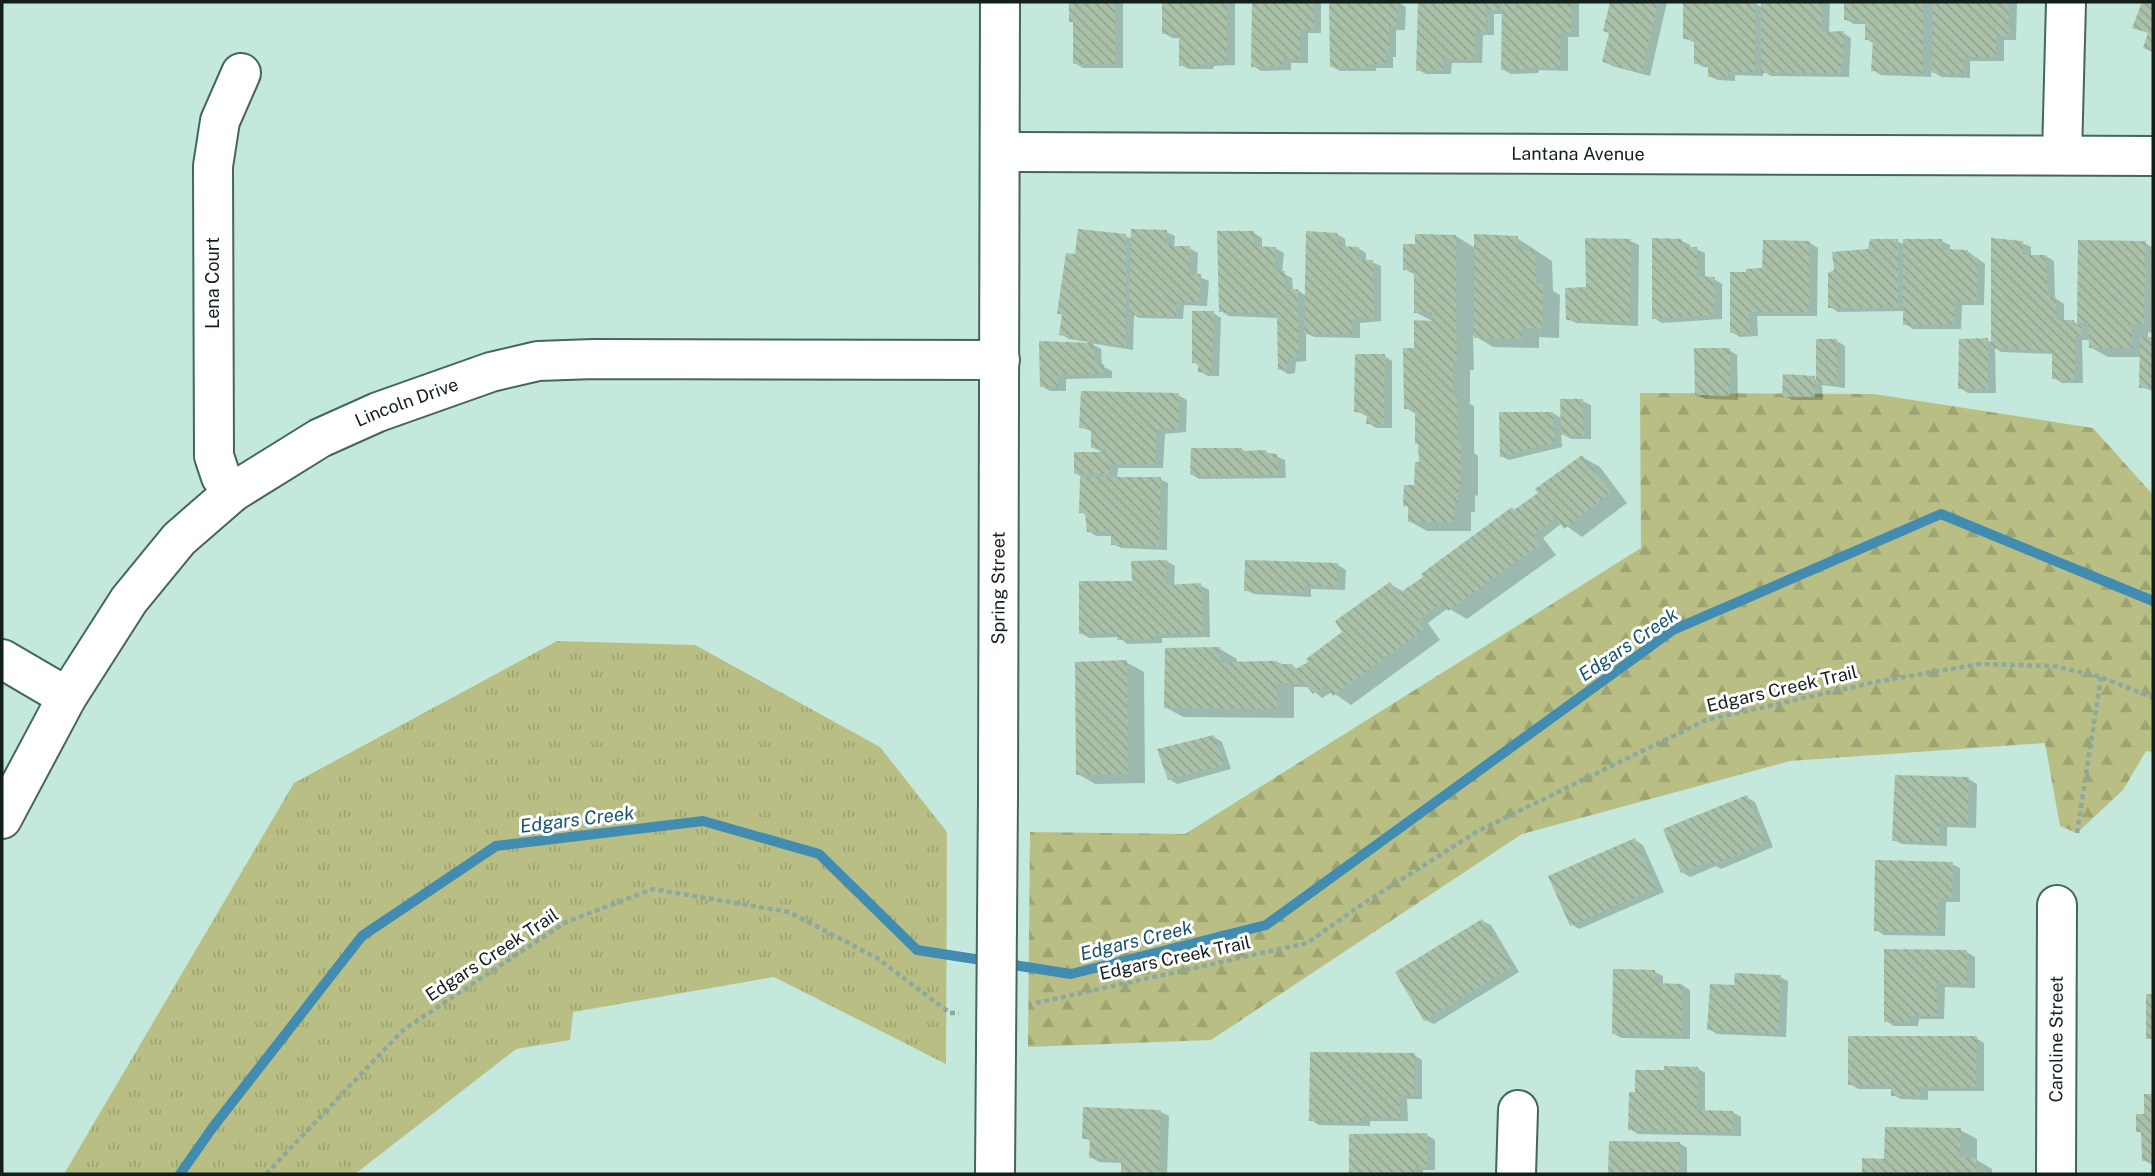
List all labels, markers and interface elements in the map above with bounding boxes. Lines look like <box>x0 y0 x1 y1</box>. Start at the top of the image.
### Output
street label: Lantana Avenue <box>1511 143 1645 164</box>
street label: Lena Court <box>202 237 223 329</box>
street label: Lincoln Drive <box>352 373 461 431</box>
street label: Spring Street <box>987 531 1009 645</box>
water label: Edgars Creek <box>1574 602 1682 685</box>
street label: Edgars Creek Trail <box>1704 661 1859 716</box>
water label: Edgars Creek <box>519 801 636 837</box>
street label: Edgars Creek Trail <box>421 904 562 1005</box>
water label: Edgars Creek <box>1078 915 1195 965</box>
street label: Edgars Creek Trail <box>1097 931 1252 984</box>
street label: Caroline Street <box>2045 976 2067 1102</box>

